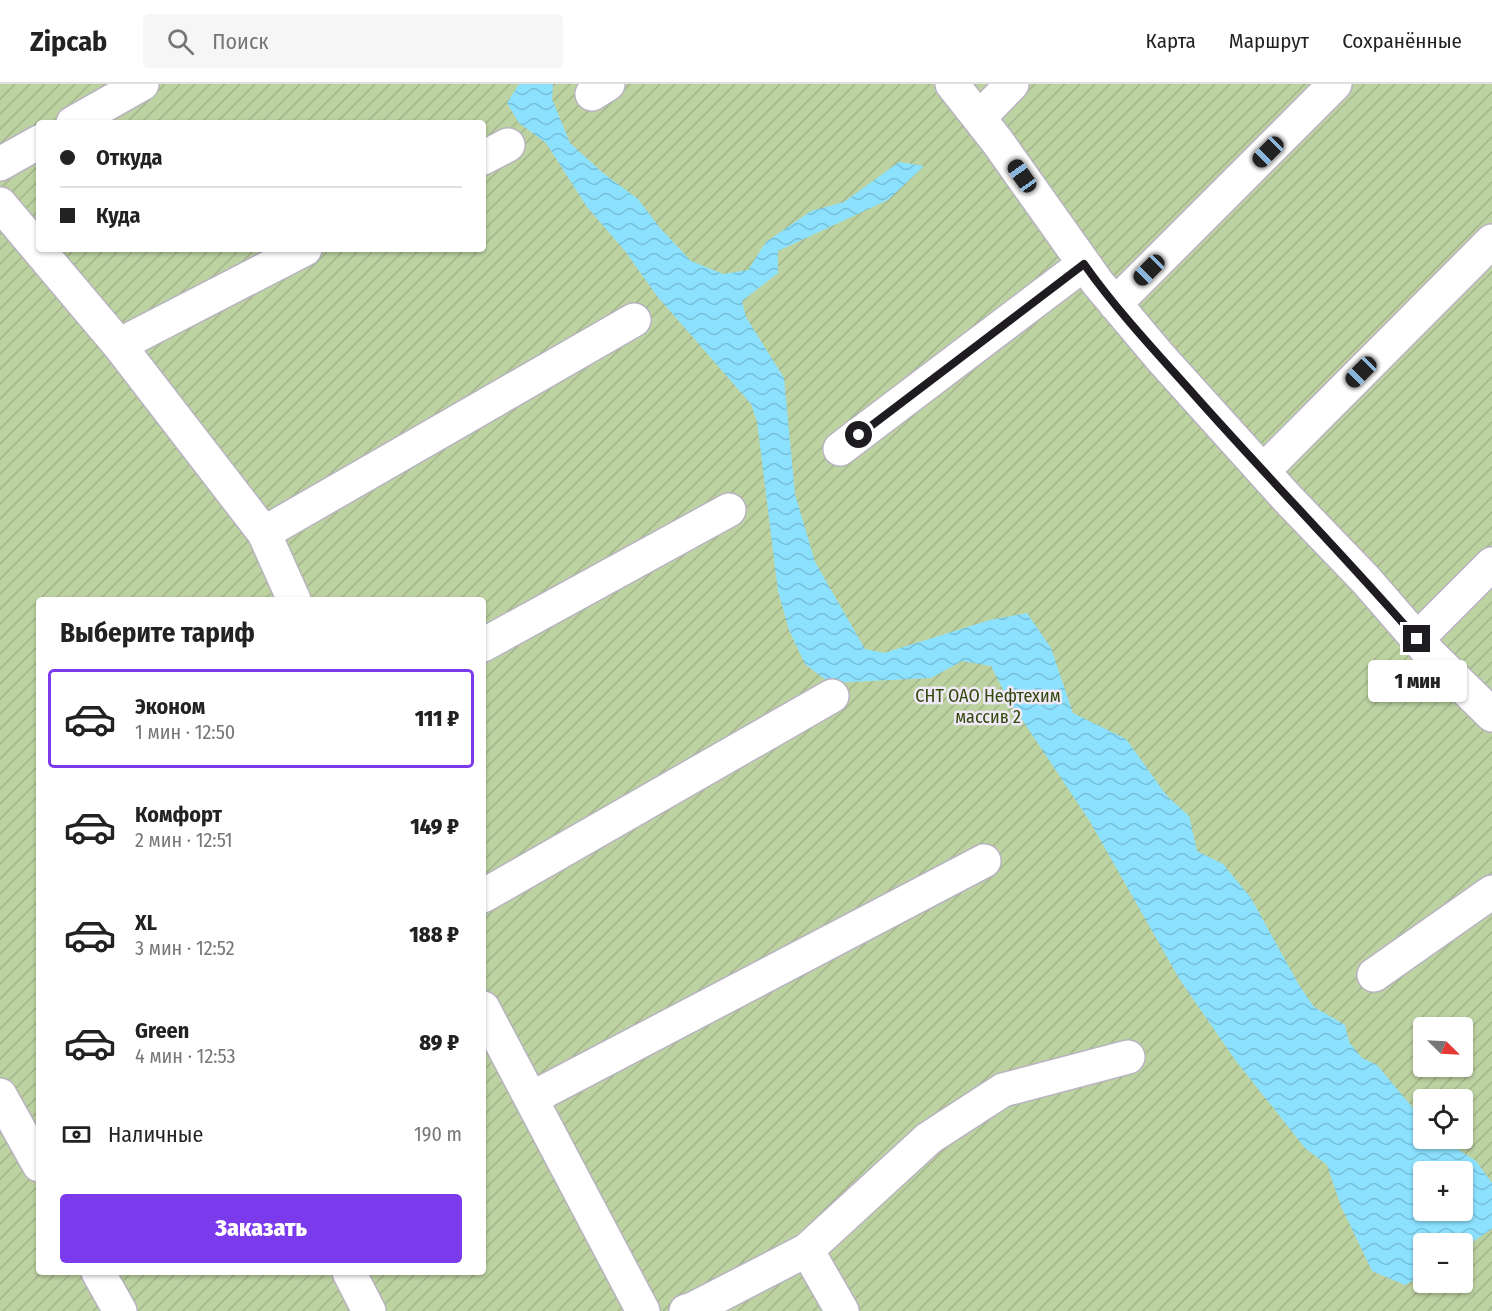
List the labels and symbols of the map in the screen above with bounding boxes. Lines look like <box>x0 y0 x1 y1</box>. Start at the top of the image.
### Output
car <box>1249 133 1287 171</box>
car <box>1004 156 1040 196</box>
car <box>1130 251 1168 289</box>
car <box>1342 353 1380 391</box>
route start <box>845 421 872 448</box>
route end <box>1403 625 1430 652</box>
callout: 1 мин <box>1368 660 1466 702</box>
park label: СНТ ОАО Нефтехим массив 2 <box>915 685 1061 728</box>
north arrow <box>1413 1017 1473 1077</box>

